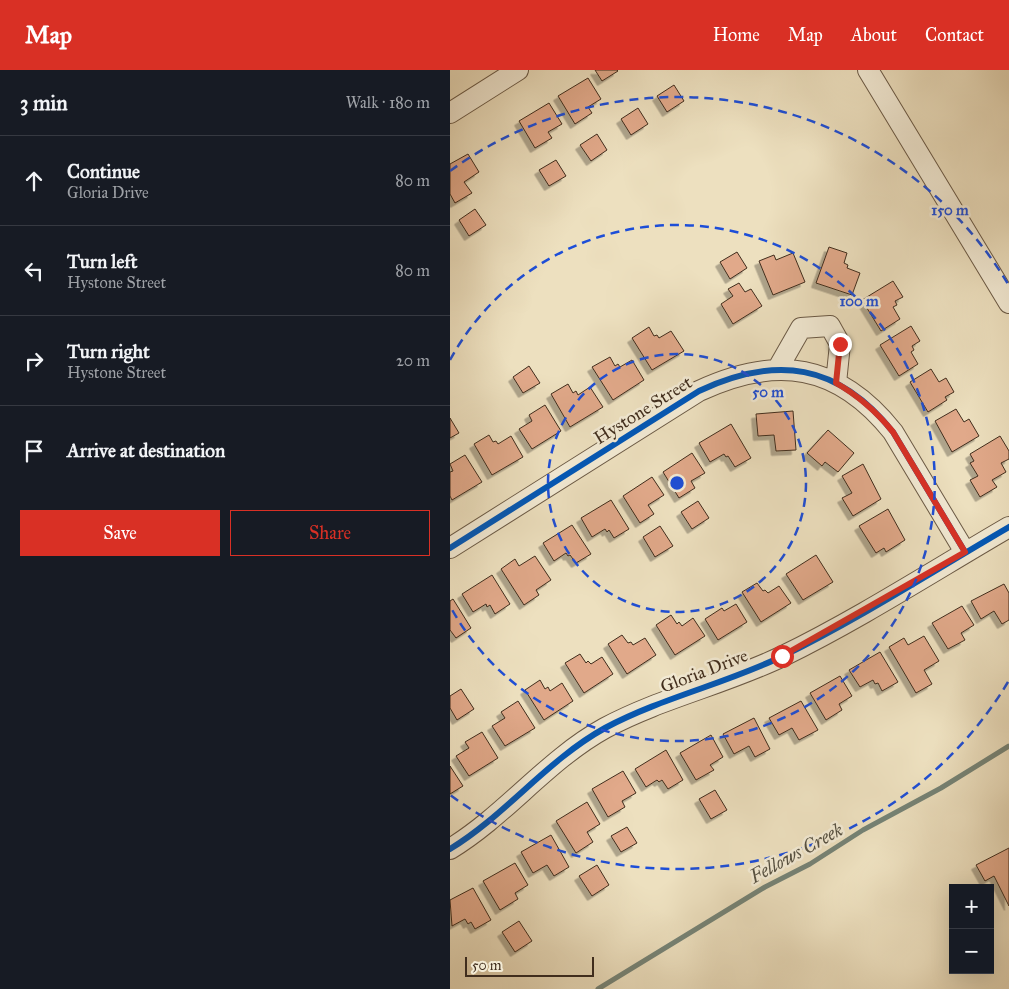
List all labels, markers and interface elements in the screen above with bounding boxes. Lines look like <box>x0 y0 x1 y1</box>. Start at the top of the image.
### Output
text: Map <box>25 20 72 50</box>
text: Home <box>713 24 760 46</box>
text: Map <box>788 24 823 46</box>
text: About <box>851 24 897 46</box>
text: Contact <box>925 24 984 46</box>
text: 3 min <box>20 90 68 116</box>
text: Walk · 180 m <box>346 93 430 112</box>
text: Continue <box>67 160 140 183</box>
icon: ahead <box>20 167 48 195</box>
text: 80 m <box>395 171 430 190</box>
text: Gloria Drive <box>67 183 149 202</box>
text: 150 m <box>931 201 969 219</box>
text: Turn left <box>67 250 137 273</box>
icon: left <box>20 257 48 285</box>
text: 80 m <box>395 261 430 280</box>
text: Hystone Street <box>67 273 166 292</box>
text: 100 m <box>839 292 879 310</box>
route end <box>829 333 852 356</box>
text: Turn right <box>67 340 150 363</box>
icon: right <box>20 347 48 375</box>
text: 20 m <box>396 351 430 370</box>
text: Hystone Street <box>67 363 166 382</box>
street label: Hystone Street <box>590 371 697 449</box>
text: 50 m <box>752 383 784 401</box>
icon: arrive <box>20 437 48 465</box>
text: Arrive at destination <box>67 439 225 462</box>
centre of rings <box>668 474 686 492</box>
button: Save <box>20 510 220 556</box>
button: Share <box>230 510 430 556</box>
street label: Gloria Drive <box>657 644 751 698</box>
route start <box>771 645 794 668</box>
water label: Fellows Creek <box>744 818 847 889</box>
map controls <box>949 884 994 974</box>
button: + <box>949 884 994 929</box>
button: − <box>949 929 994 974</box>
scale bar <box>465 954 594 977</box>
text: 50 m <box>472 957 501 974</box>

